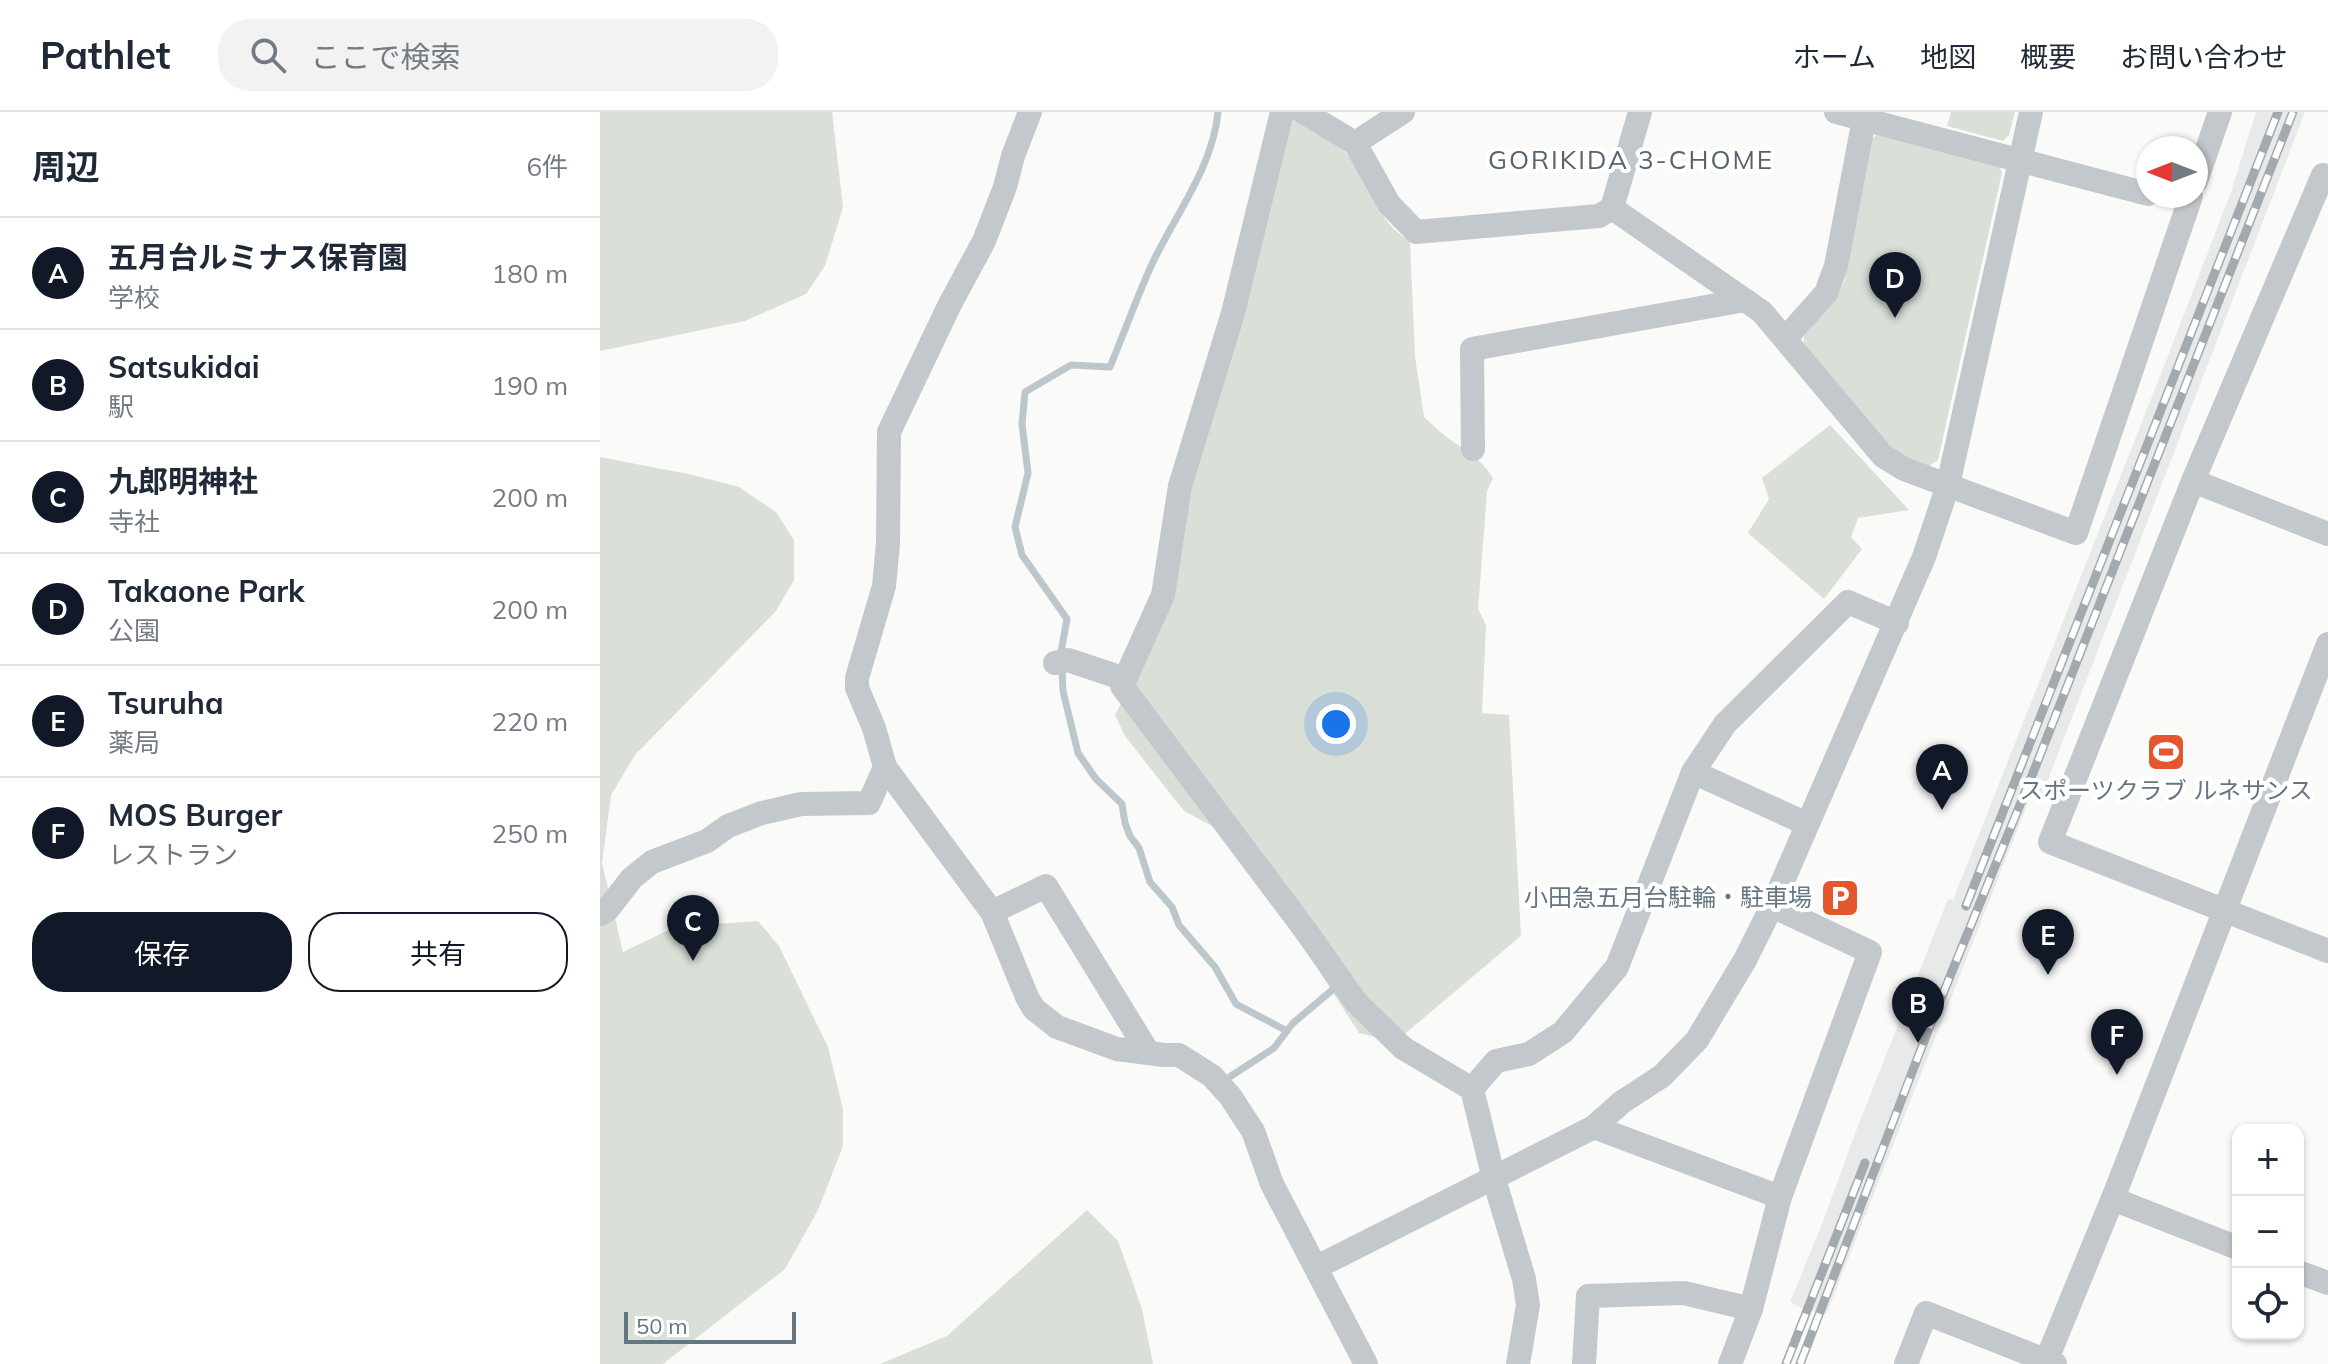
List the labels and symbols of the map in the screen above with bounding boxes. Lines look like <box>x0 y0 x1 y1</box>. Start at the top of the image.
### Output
north arrow <box>2136 136 2208 208</box>
district label: GORIKIDA 3-CHOME <box>1488 143 1774 176</box>
pin: D <box>1869 252 1921 318</box>
your location <box>1316 704 1356 744</box>
sports icon: スポーツクラブ ルネサンス <box>2145 731 2187 773</box>
pin: A <box>1916 744 1968 810</box>
place label: スポーツクラブ ルネサンス <box>2019 775 2313 805</box>
parking icon: 小田急五月台駐輪・駐車場 <box>1819 877 1861 919</box>
place label: 小田急五月台駐輪・駐車場 <box>1524 882 1812 912</box>
pin: C <box>667 895 719 961</box>
pin: E <box>2022 909 2074 975</box>
pin: B <box>1892 977 1944 1043</box>
pin: F <box>2091 1009 2143 1075</box>
scale bar <box>624 1308 796 1344</box>

